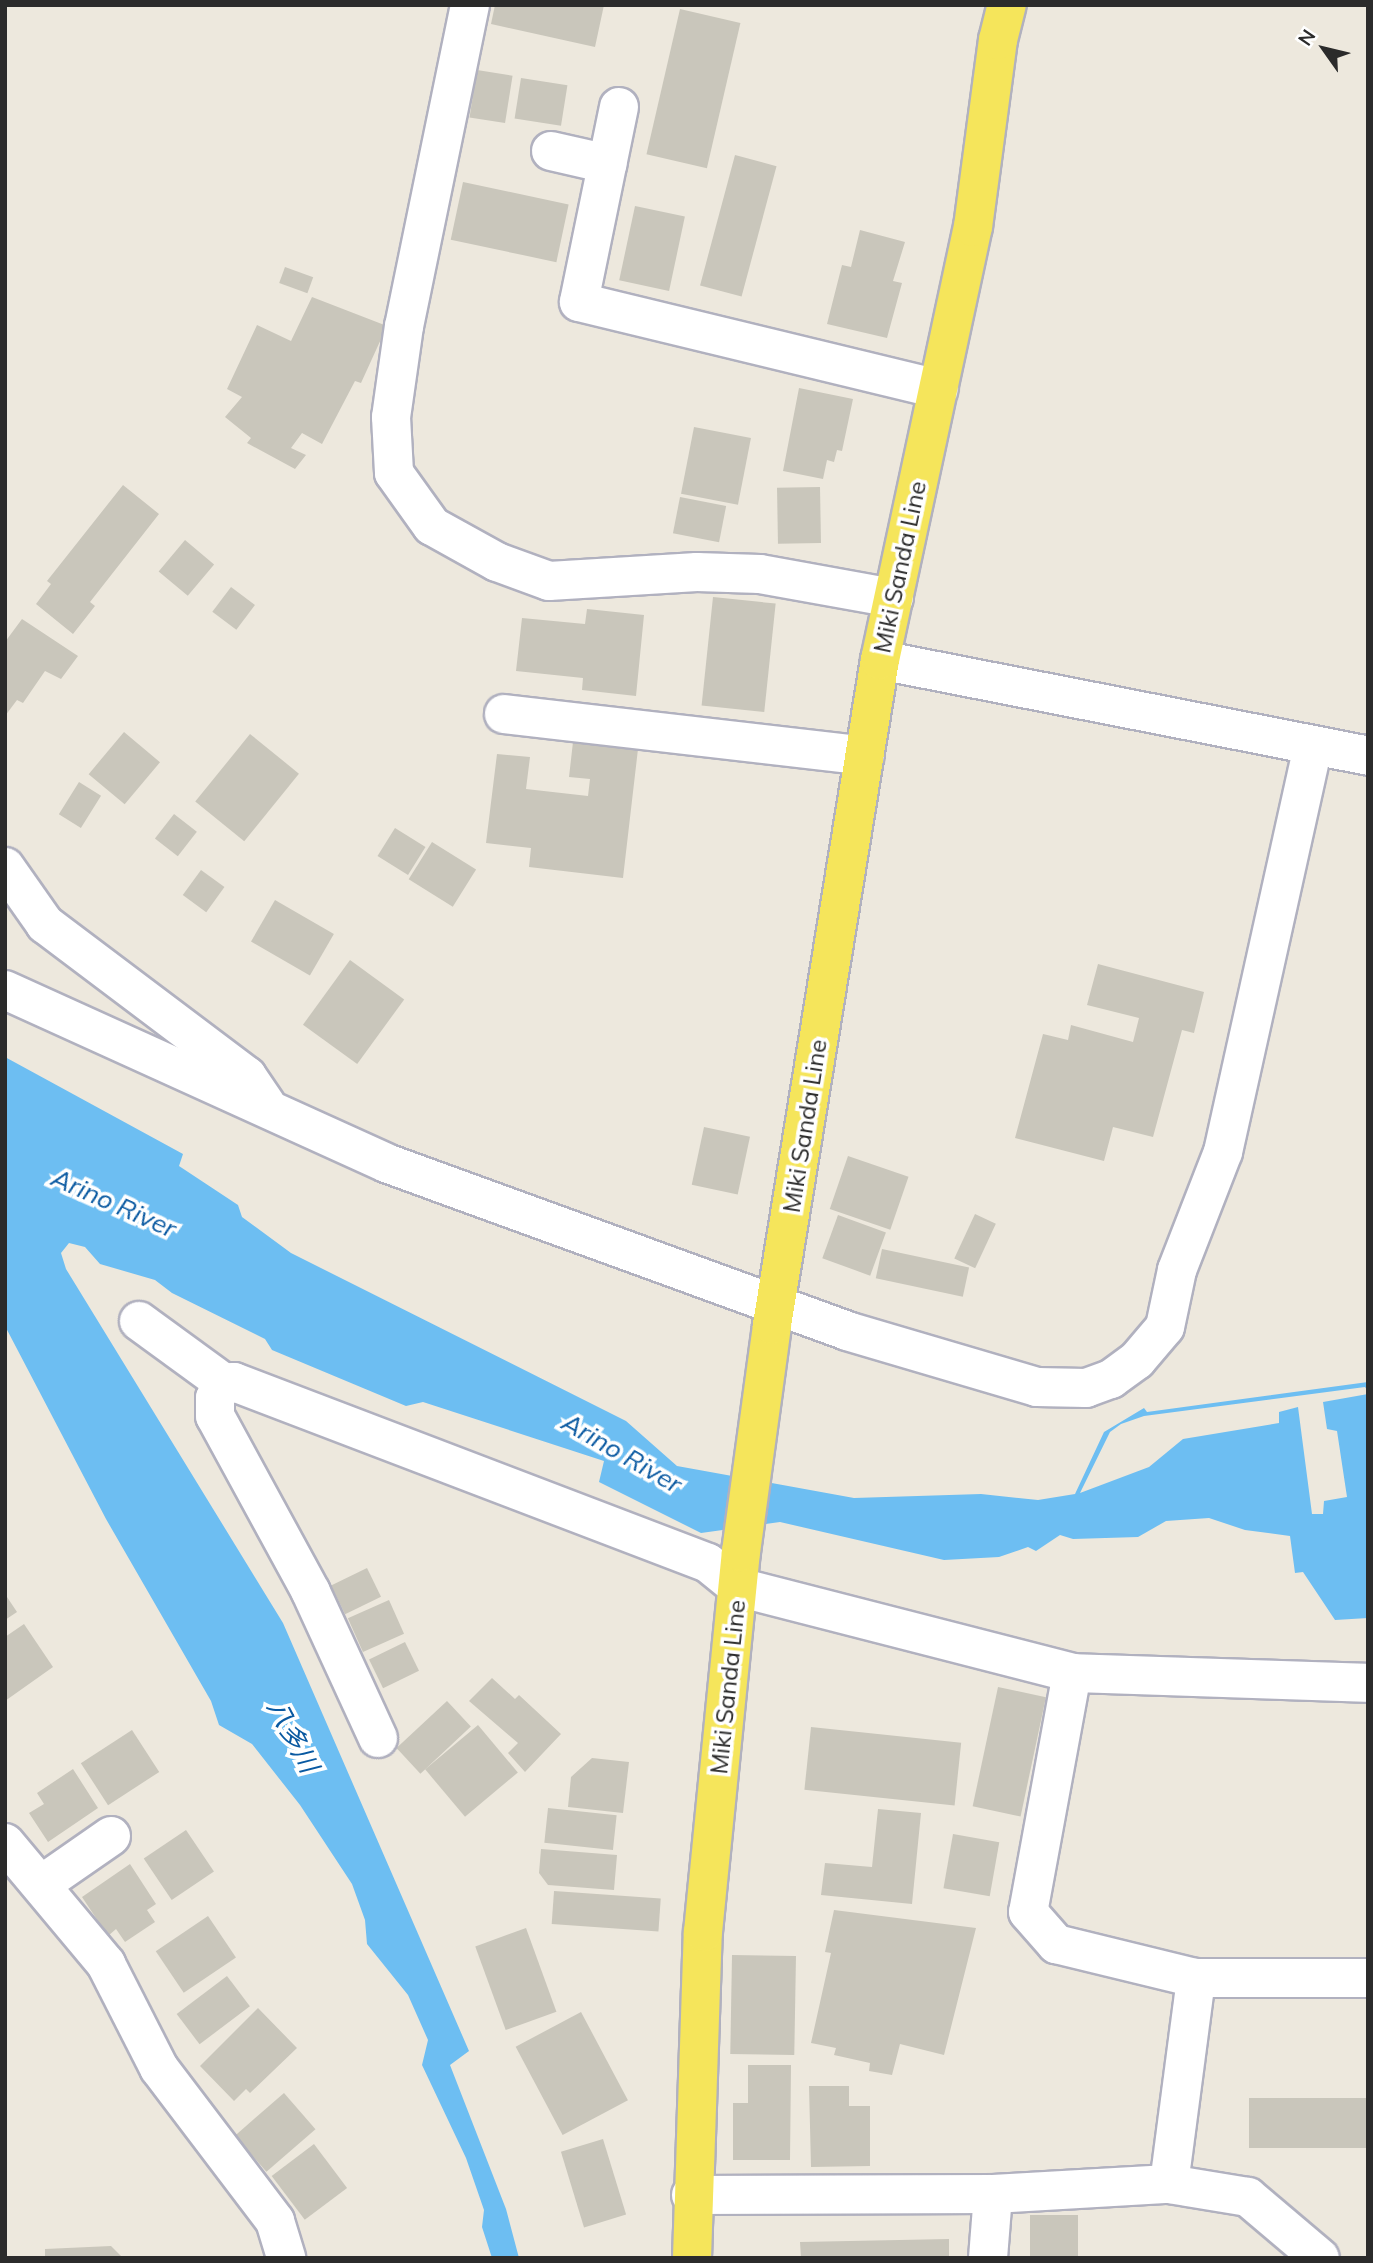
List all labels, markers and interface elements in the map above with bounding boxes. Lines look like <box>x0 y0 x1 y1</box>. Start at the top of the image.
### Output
north arrow <box>1289 14 1359 84</box>
text: N <box>1293 25 1321 50</box>
street label: Miki Sanda Line <box>868 478 932 656</box>
street label: Miki Sanda Line <box>777 1037 833 1215</box>
water label: Arino River <box>47 1162 181 1244</box>
water label: Arino River <box>557 1406 687 1500</box>
street label: Miki Sanda Line <box>705 1598 751 1776</box>
water label: 八多川 <box>261 1694 325 1778</box>

